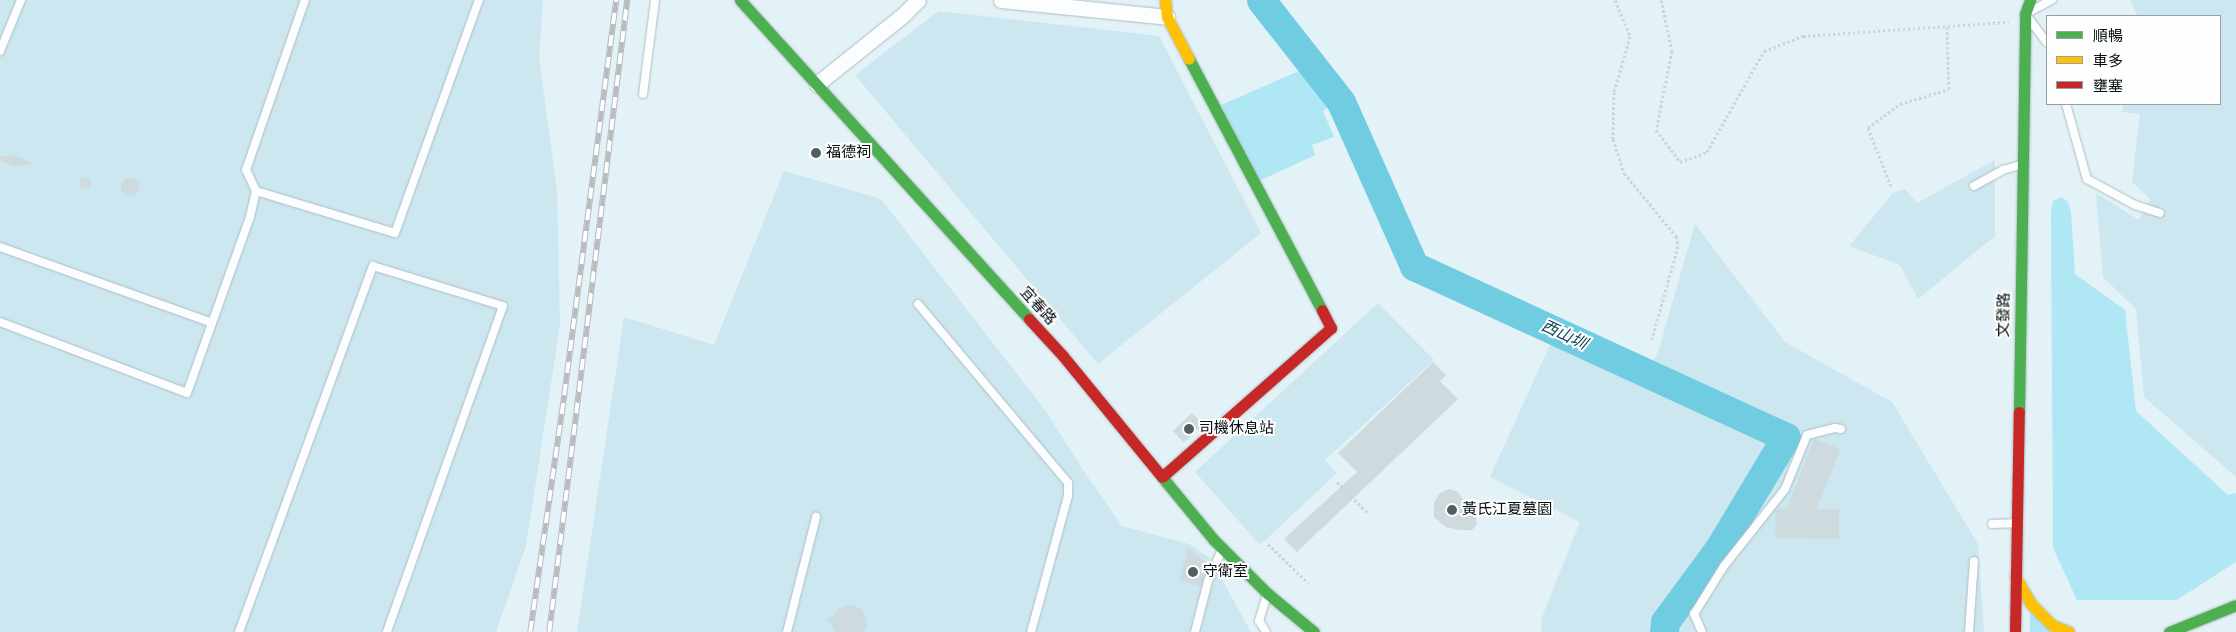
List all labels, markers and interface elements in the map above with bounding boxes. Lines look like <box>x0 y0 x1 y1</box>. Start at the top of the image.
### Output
legend <box>2046 15 2221 105</box>
text: 順暢 <box>2093 27 2123 45</box>
text: 車多 <box>2093 52 2123 70</box>
text: 壅塞 <box>2093 77 2123 95</box>
place label: 福德祠 <box>826 144 871 162</box>
marker: 福德祠 <box>810 147 822 159</box>
street label: 宜春路 <box>1016 283 1060 329</box>
street label: 文發路 <box>1995 292 2013 338</box>
water label: 西山圳 <box>1538 316 1590 354</box>
place label: 司機休息站 <box>1199 420 1274 438</box>
marker: 司機休息站 <box>1183 423 1195 435</box>
place label: 黃氏江夏墓園 <box>1462 501 1552 519</box>
marker: 黃氏江夏墓園 <box>1446 504 1458 516</box>
place label: 守衛室 <box>1203 563 1248 581</box>
marker: 守衛室 <box>1187 566 1199 578</box>

